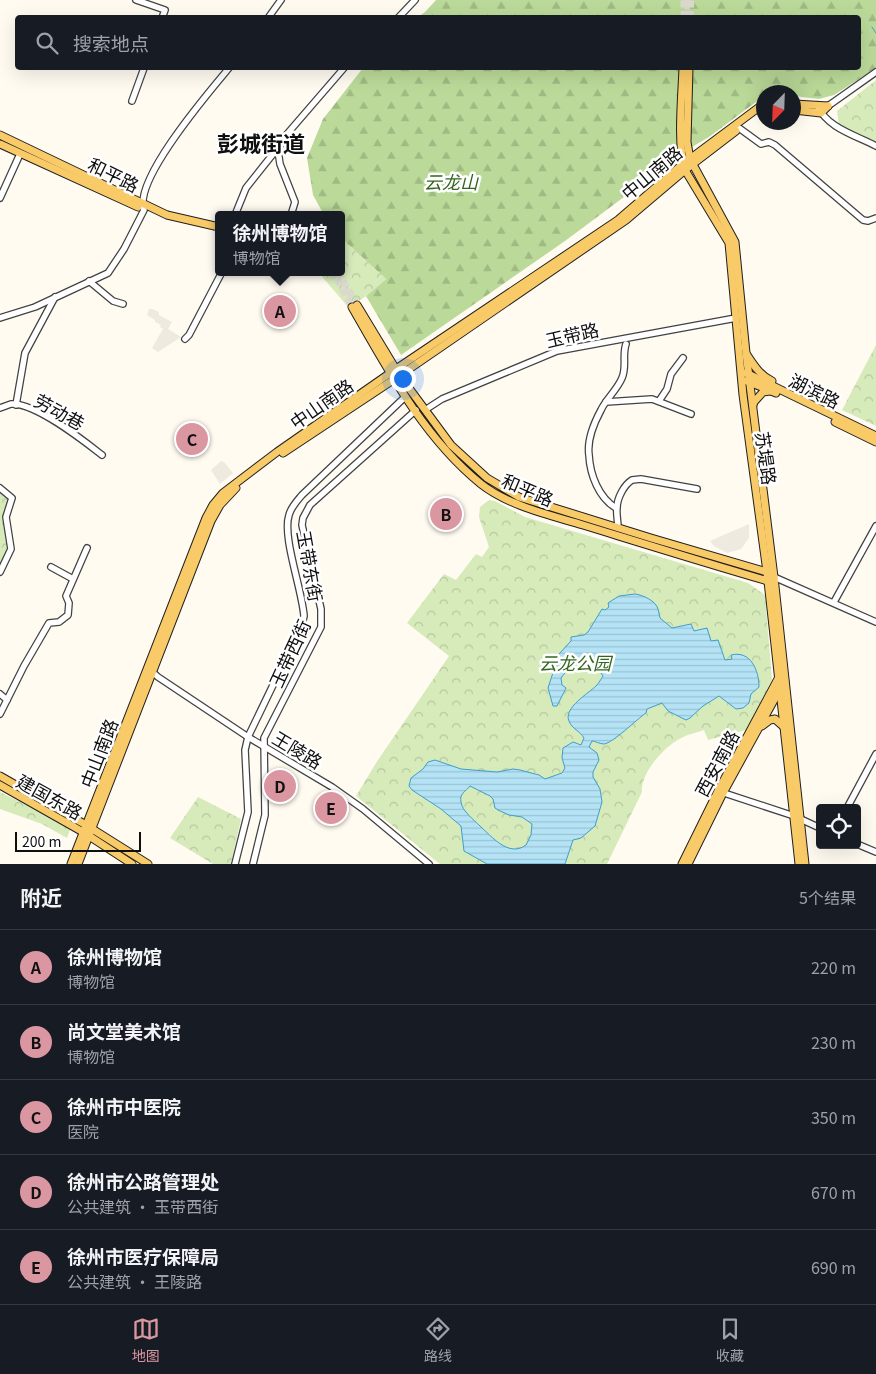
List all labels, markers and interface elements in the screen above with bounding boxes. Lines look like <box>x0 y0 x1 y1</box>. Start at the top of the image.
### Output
search box <box>15 15 861 70</box>
icon: search <box>33 29 61 57</box>
text: 搜索地点 <box>73 29 149 56</box>
north arrow <box>756 85 801 130</box>
district label: 彭城街道 <box>217 126 305 158</box>
street label: 中山南路 <box>615 139 687 205</box>
street label: 和平路 <box>84 150 144 198</box>
park label: 云龙山 <box>424 168 479 194</box>
popup <box>215 211 345 276</box>
text: 徐州博物馆 <box>232 218 328 245</box>
text: 博物馆 <box>232 245 281 269</box>
pin: A <box>264 292 296 330</box>
street label: 玉带路 <box>543 315 601 353</box>
your location <box>390 366 416 392</box>
street label: 湖滨路 <box>785 366 845 414</box>
street label: 中山南路 <box>284 372 358 434</box>
street label: 劳动巷 <box>30 387 90 435</box>
pin: C <box>176 420 208 458</box>
street label: 苏堤路 <box>750 429 784 487</box>
street label: 和平路 <box>498 466 558 512</box>
pin: B <box>430 495 462 533</box>
street label: 玉带东街 <box>292 528 330 604</box>
street label: 玉带西街 <box>262 615 316 691</box>
park label: 云龙公园 <box>539 649 614 675</box>
street label: 中山南路 <box>73 715 123 791</box>
street label: 王陵路 <box>268 724 328 774</box>
street label: 西安南路 <box>688 725 744 801</box>
street label: 建国东路 <box>12 767 88 825</box>
pin: D <box>264 767 296 805</box>
pin: E <box>315 789 347 827</box>
map controls <box>816 804 861 849</box>
button: locate <box>816 804 861 849</box>
scale bar <box>15 829 141 852</box>
text: 200 m <box>22 831 61 851</box>
text: 附近 <box>20 882 62 912</box>
text: 5个结果 <box>799 885 856 909</box>
text: 徐州博物馆 <box>67 942 162 969</box>
text: A <box>31 955 41 979</box>
text: 220 m <box>811 955 856 979</box>
text: 博物馆 <box>67 969 115 993</box>
text: 尚文堂美术馆 <box>67 1017 181 1044</box>
text: B <box>31 1030 41 1054</box>
text: 230 m <box>811 1030 856 1054</box>
text: 博物馆 <box>67 1044 115 1068</box>
text: 徐州市中医院 <box>67 1092 181 1119</box>
text: C <box>31 1105 41 1129</box>
text: 350 m <box>811 1105 856 1129</box>
text: 医院 <box>67 1119 99 1143</box>
text: 徐州市公路管理处 <box>67 1167 219 1194</box>
text: D <box>30 1180 42 1204</box>
text: 670 m <box>811 1180 856 1204</box>
text: 公共建筑 · 玉带西街 <box>67 1194 218 1218</box>
text: 徐州市医疗保障局 <box>67 1242 219 1269</box>
text: E <box>31 1255 41 1279</box>
text: 690 m <box>811 1255 856 1279</box>
text: 公共建筑 · 王陵路 <box>67 1269 202 1293</box>
tab: 地图 <box>132 1315 160 1365</box>
tab: 路线 <box>424 1315 452 1365</box>
tab: 收藏 <box>716 1315 744 1365</box>

